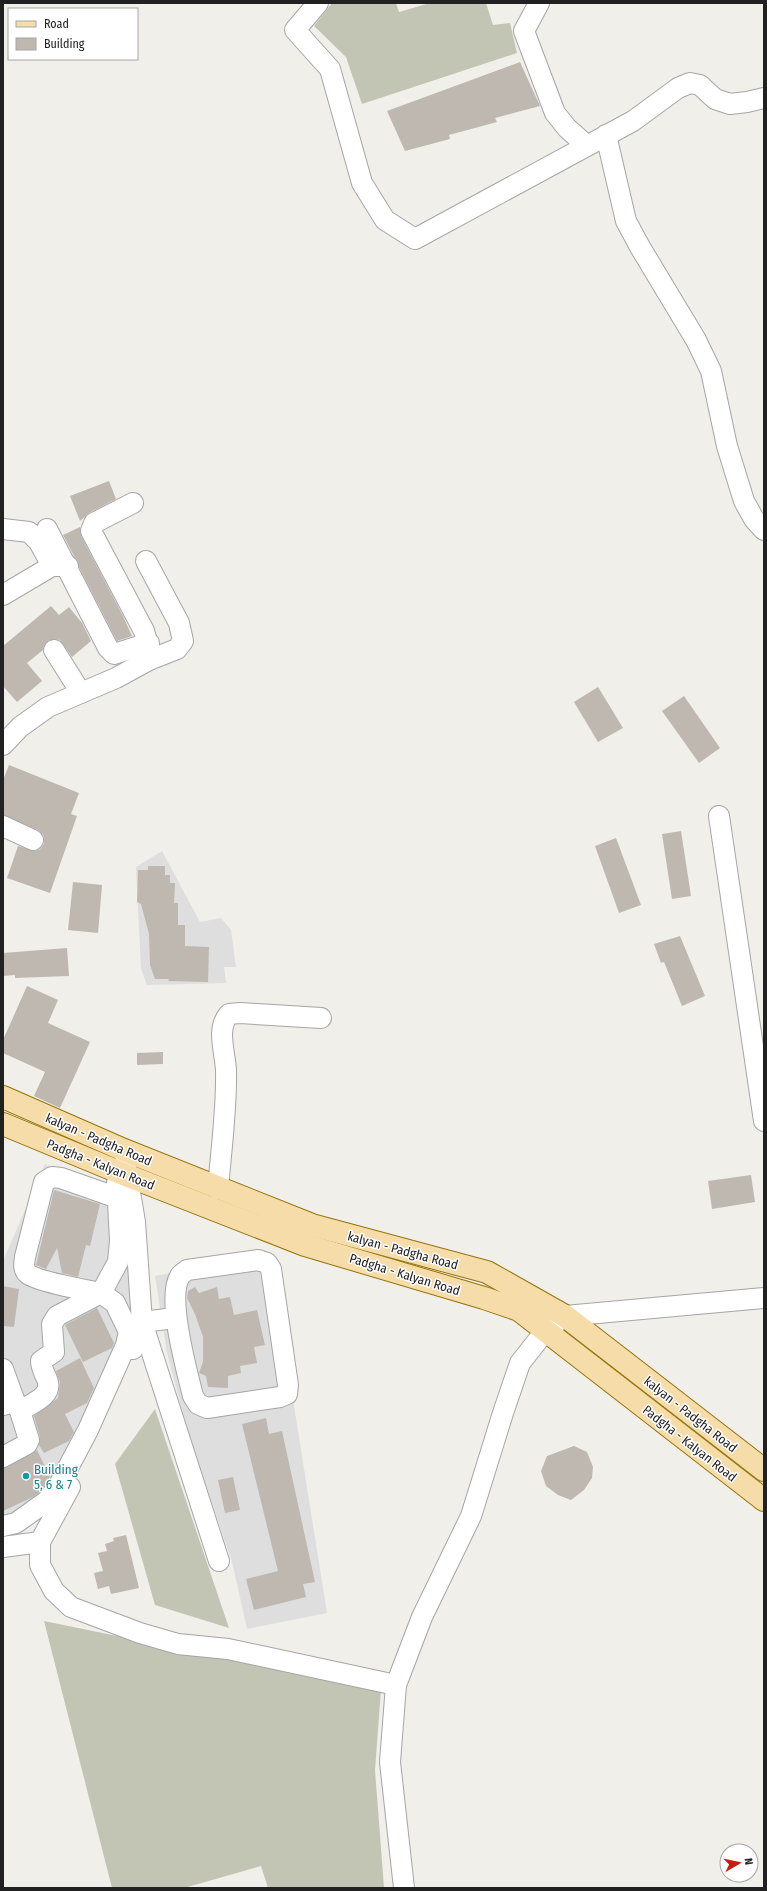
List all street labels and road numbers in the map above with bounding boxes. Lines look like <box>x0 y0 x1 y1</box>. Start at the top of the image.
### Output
street label: kalyan - Padgha Road <box>43 1110 154 1169</box>
street label: Padgha - Kalyan Road <box>45 1136 157 1193</box>
street label: kalyan - Padgha Road <box>346 1228 460 1272</box>
street label: Padgha - Kalyan Road <box>348 1251 462 1298</box>
street label: kalyan - Padgha Road <box>641 1373 740 1455</box>
street label: Padgha - Kalyan Road <box>640 1402 740 1485</box>

